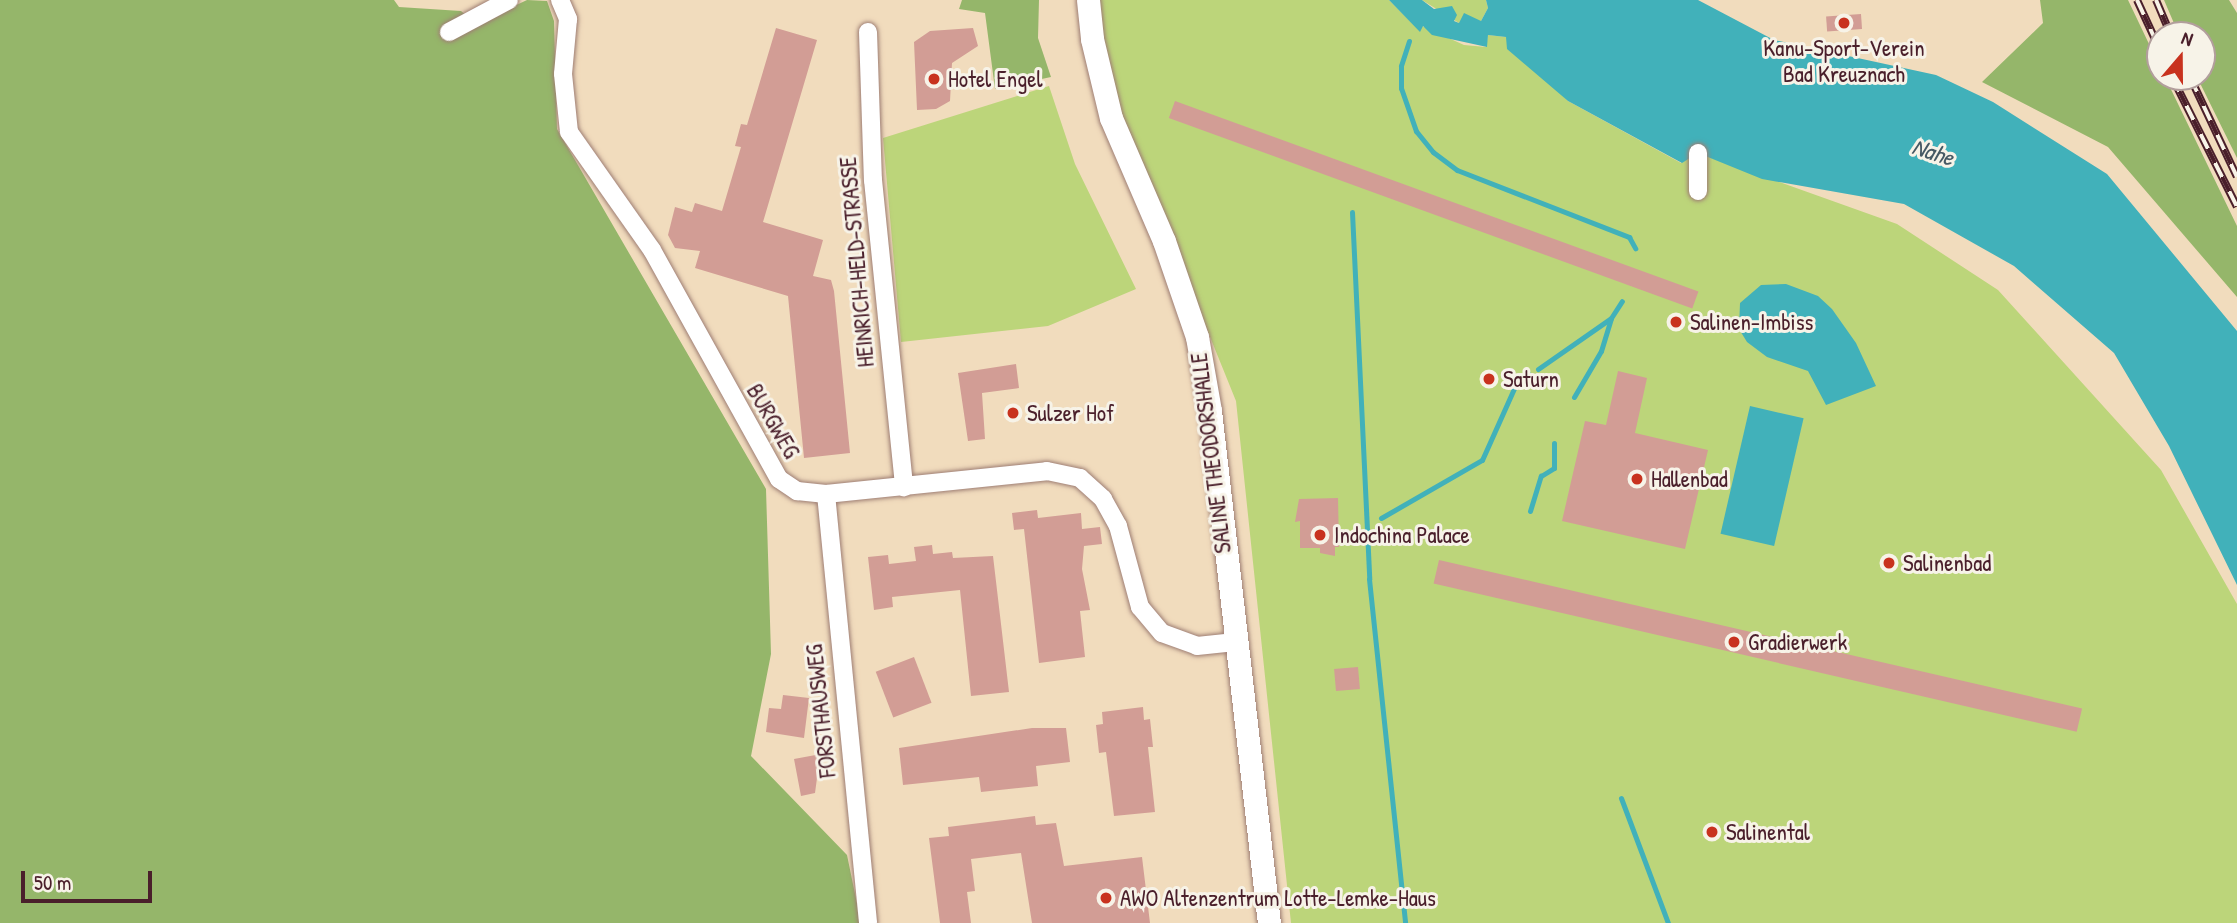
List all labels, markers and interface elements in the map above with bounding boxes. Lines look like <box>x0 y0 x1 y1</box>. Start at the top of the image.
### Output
marker: Kanu-Sport-Verein Bad Kreuznach <box>1836 15 1852 31</box>
north arrow <box>2146 21 2216 91</box>
text: N <box>2178 24 2197 52</box>
place label: Kanu-Sport-Verein Bad Kreuznach <box>1763 34 1925 88</box>
place label: Hotel Engel <box>948 65 1043 93</box>
marker: Hotel Engel <box>926 71 942 87</box>
water label: Nahe <box>1909 132 1957 172</box>
street label: HEINRICH-HELD-STRASSE <box>834 156 880 368</box>
place label: Salinen-Imbiss <box>1690 308 1813 336</box>
marker: Salinen-Imbiss <box>1668 314 1684 330</box>
street label: SALINE THEODORSHALLE <box>1185 351 1237 555</box>
place label: Saturn <box>1503 365 1559 393</box>
marker: Saturn <box>1481 371 1497 387</box>
street label: BURGWEG <box>741 379 805 463</box>
place label: Sulzer Hof <box>1027 399 1114 427</box>
marker: Sulzer Hof <box>1005 405 1021 421</box>
place label: Hallenbad <box>1651 465 1728 493</box>
marker: Hallenbad <box>1629 471 1645 487</box>
place label: Indochina Palace <box>1334 521 1470 549</box>
marker: Indochina Palace <box>1312 527 1328 543</box>
place label: Salinenbad <box>1903 549 1991 577</box>
marker: Salinenbad <box>1881 555 1897 571</box>
place label: Gradierwerk <box>1748 628 1847 656</box>
marker: Gradierwerk <box>1726 634 1742 650</box>
street label: FORSTHAUSWEG <box>800 643 842 779</box>
place label: Salinental <box>1726 818 1810 846</box>
marker: Salinental <box>1704 824 1720 840</box>
scale bar <box>24 856 156 900</box>
text: 50 m <box>34 868 71 897</box>
place label: AWO Altenzentrum Lotte-Lemke-Haus <box>1120 884 1436 912</box>
marker: AWO Altenzentrum Lotte-Lemke-Haus <box>1098 890 1114 906</box>

